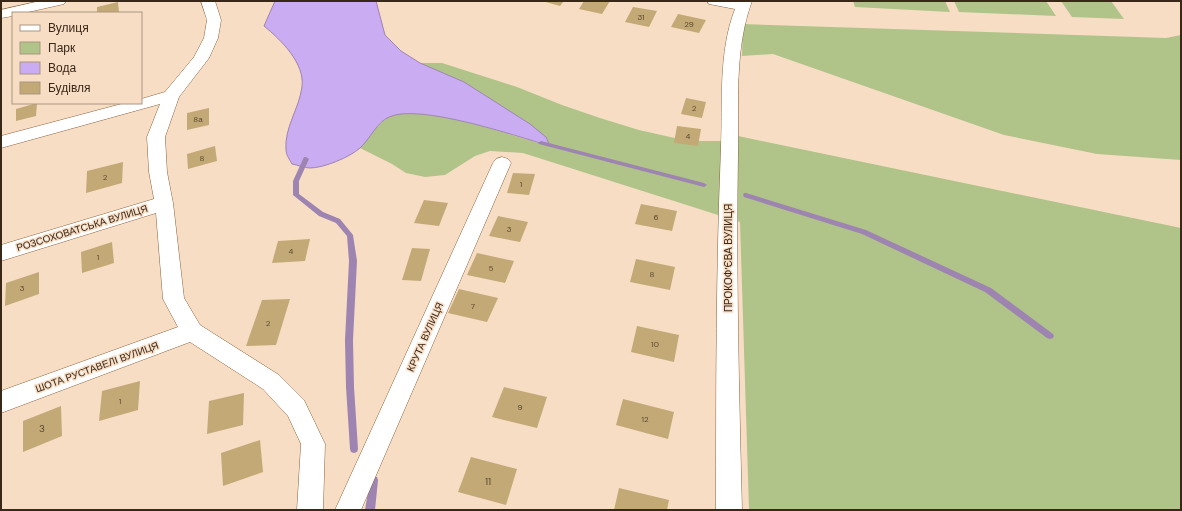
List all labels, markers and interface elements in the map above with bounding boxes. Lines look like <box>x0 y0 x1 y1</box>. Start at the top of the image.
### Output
legend <box>12 12 142 104</box>
house number: 31 <box>637 12 645 22</box>
house number: 29 <box>684 19 694 29</box>
text: Вулиця <box>48 20 89 36</box>
text: Парк <box>48 40 76 56</box>
text: Вода <box>48 60 76 76</box>
text: Будівля <box>48 80 90 96</box>
house number: 2 <box>692 103 697 113</box>
house number: 8а <box>193 114 203 124</box>
house number: 4 <box>686 131 691 141</box>
house number: 8 <box>200 153 205 163</box>
house number: 2 <box>103 172 108 182</box>
house number: 1 <box>520 179 522 189</box>
street label: РОЗСОХОВАТСЬКА ВУЛИЦЯ <box>15 202 149 254</box>
street label: ПРОКОФ’ЄВА ВУЛИЦЯ <box>722 204 735 312</box>
house number: 6 <box>653 212 659 222</box>
house number: 3 <box>507 224 512 234</box>
house number: 4 <box>289 246 294 256</box>
house number: 1 <box>97 252 99 262</box>
house number: 5 <box>489 263 494 273</box>
house number: 8 <box>650 269 655 279</box>
house number: 3 <box>20 283 25 293</box>
street label: КРУТА ВУЛИЦЯ <box>404 300 446 374</box>
house number: 7 <box>471 301 475 311</box>
house number: 2 <box>266 318 271 328</box>
street label: ШОТА РУСТАВЕЛІ ВУЛИЦЯ <box>34 339 160 395</box>
house number: 10 <box>651 339 660 349</box>
house number: 1 <box>119 396 121 406</box>
house number: 9 <box>517 402 523 412</box>
house number: 12 <box>641 414 649 424</box>
house number: 3 <box>39 422 45 435</box>
house number: 11 <box>485 475 491 488</box>

